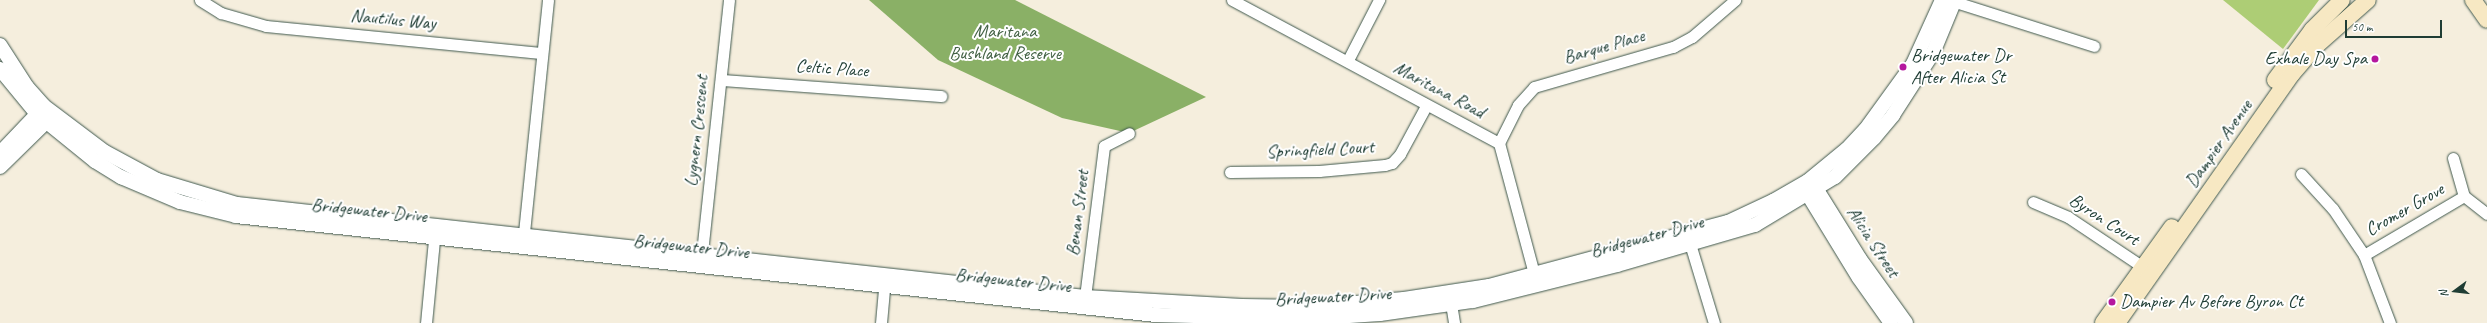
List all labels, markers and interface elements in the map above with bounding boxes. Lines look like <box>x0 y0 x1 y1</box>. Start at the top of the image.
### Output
street label: Nautilus Way <box>349 5 437 35</box>
scale bar <box>2347 12 2444 38</box>
text: 50 m <box>2352 19 2372 35</box>
park label: Maritana Bushland Reserve <box>949 21 1061 65</box>
street label: Barque Place <box>1561 25 1647 69</box>
place label: Bridgewater Dr After Alicia St <box>1911 45 2011 89</box>
place label: Exhale Day Spa <box>2265 48 2367 70</box>
marker: Exhale Day Spa <box>2370 54 2380 64</box>
street label: Celtic Place <box>795 55 869 83</box>
street label: Maritana Road <box>1390 57 1488 123</box>
marker: Bridgewater Dr After Alicia St <box>1898 62 1908 72</box>
street label: Lygnern Crescent <box>680 74 714 188</box>
street label: Dampier Avenue <box>2180 96 2258 192</box>
street label: Springfield Court <box>1265 136 1375 164</box>
street label: Benan Street <box>1061 169 1095 257</box>
street label: Cromer Grove <box>2362 178 2448 242</box>
street label: Byron Court <box>2065 189 2143 251</box>
street label: Bridgewater Drive <box>310 194 428 228</box>
street label: Alicia Street <box>1842 202 1904 282</box>
street label: Bridgewater Drive <box>1588 211 1706 263</box>
street label: Bridgewater Drive <box>632 230 750 264</box>
street label: Bridgewater Drive <box>954 264 1072 298</box>
north arrow <box>2435 271 2475 311</box>
street label: Bridgewater Drive <box>1274 283 1392 311</box>
text: N <box>2436 289 2451 299</box>
place label: Dampier Av Before Byron Ct <box>2120 291 2303 313</box>
marker: Dampier Av Before Byron Ct <box>2107 297 2117 307</box>

